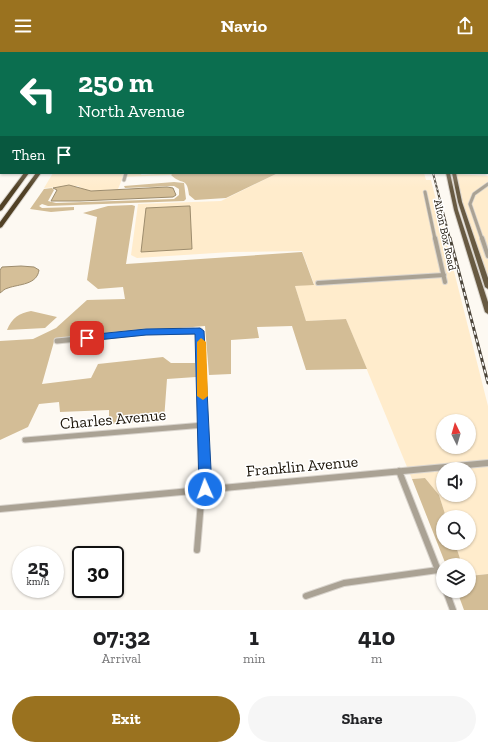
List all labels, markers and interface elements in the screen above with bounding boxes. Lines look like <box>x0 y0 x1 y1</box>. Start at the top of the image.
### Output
icon: menu <box>12 15 34 37</box>
text: Navio <box>221 15 267 37</box>
icon: share <box>454 15 476 37</box>
text: 250 m <box>78 66 154 99</box>
icon: left <box>12 68 64 120</box>
text: North Avenue <box>78 100 185 122</box>
icon: arrive <box>53 144 75 166</box>
text: Then <box>12 146 45 164</box>
street label: Alton Box Road <box>431 198 459 272</box>
pin <box>70 321 104 355</box>
icon: arrive <box>76 327 98 349</box>
street label: Charles Avenue <box>59 405 167 433</box>
north arrow <box>436 414 476 454</box>
map controls <box>436 414 476 598</box>
street label: Franklin Avenue <box>245 452 359 480</box>
button: sound <box>436 462 476 502</box>
position arrow <box>184 468 226 510</box>
button: search <box>436 510 476 550</box>
speed limit sign: 30 <box>72 546 124 598</box>
text: 25 <box>27 555 49 579</box>
button: layers <box>436 558 476 598</box>
text: km/h <box>27 576 49 588</box>
text: 07:32 <box>93 622 150 651</box>
text: 1 <box>249 622 259 651</box>
text: 410 <box>358 622 395 651</box>
text: Arrival <box>102 651 141 666</box>
text: min <box>243 651 265 666</box>
text: m <box>371 651 382 666</box>
button: Exit <box>12 696 240 742</box>
button: Share <box>248 696 476 742</box>

